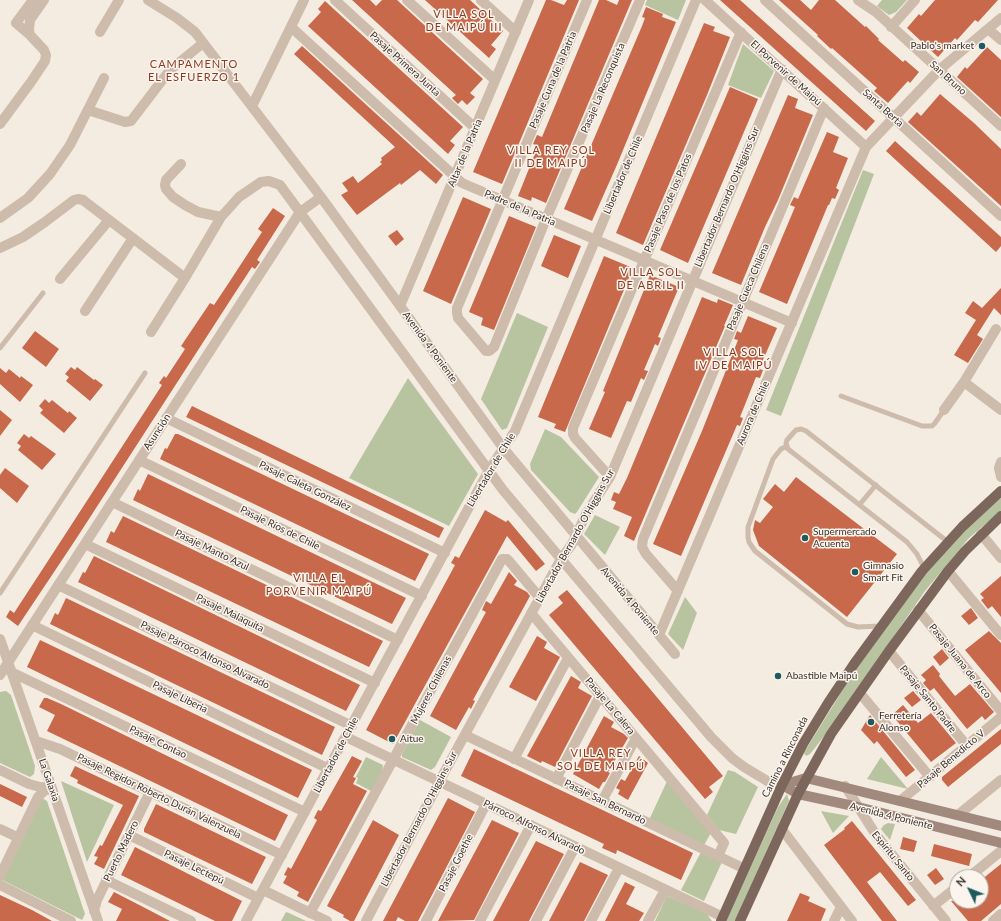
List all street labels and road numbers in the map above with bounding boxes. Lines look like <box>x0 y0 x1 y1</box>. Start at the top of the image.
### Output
street label: Pasaje Primera Junta <box>367 29 443 99</box>
street label: Pasaje Cuna de la Patria <box>527 30 579 130</box>
street label: El Porvenir de Maipú <box>748 38 824 108</box>
street label: Pasaje La Reconquista <box>579 41 627 135</box>
street label: San Bruno <box>927 58 969 98</box>
street label: Santa Berta <box>860 87 906 129</box>
street label: Altar de la Patria <box>445 117 485 189</box>
street label: Libertador Bernardo O'Higgins Sur <box>692 125 762 269</box>
street label: Libertador de Chile <box>601 134 645 216</box>
street label: Pasaje Paso de los Patos <box>642 152 694 254</box>
street label: Padre de la Patria <box>483 188 557 228</box>
street label: Pasaje Cueca Chilena <box>724 242 772 332</box>
street label: Avenida 4 Poniente <box>400 309 460 385</box>
street label: Aurora de Chile <box>734 379 772 447</box>
street label: Asunción <box>141 412 173 452</box>
street label: Libertador de Chile <box>464 431 518 509</box>
street label: Pasaje Caleta González <box>257 458 353 514</box>
street label: Libertador Bernardo O'Higgins Sur <box>533 467 617 605</box>
street label: Pasaje Ríos de Chile <box>238 503 322 553</box>
street label: Pasaje Manto Azul <box>173 527 251 573</box>
street label: Avenida 4 Poniente <box>598 565 662 637</box>
street label: Pasaje Malaquita <box>194 591 266 635</box>
street label: Pasaje Párroco Alfonso Alvarado <box>139 618 271 692</box>
street label: Pasaje Juana de Arco <box>926 621 994 701</box>
street label: Mujeres Chilenas <box>408 654 454 726</box>
street label: Pasaje Santo Padre <box>897 663 959 735</box>
street label: Pasaje La Calera <box>583 675 637 737</box>
street label: Pasaje Liberia <box>151 679 209 715</box>
street label: Libertador de Chile <box>311 715 361 795</box>
street label: Camino a Rinconada <box>759 715 811 799</box>
street label: Pasaje Contao <box>127 723 189 761</box>
street label: Pasaje Benedicto V <box>915 727 987 791</box>
street label: Libertador Bernardo O'Higgins Sur <box>378 750 460 888</box>
street label: Pasaje Regidor Roberto Durán Valenzuela <box>75 751 243 841</box>
street label: La Galaxia <box>36 757 62 803</box>
street label: Pasaje San Bernardo <box>562 777 648 827</box>
street label: Párroco Alfonso Alvarado <box>481 797 587 857</box>
street label: Avenida 4 Poniente <box>848 800 934 832</box>
street label: Puerto Madero <box>101 819 141 883</box>
street label: Espíritu Santo <box>869 829 917 883</box>
street label: Pasaje Goethe <box>436 832 476 894</box>
street label: Pasaje Lectepú <box>162 847 226 887</box>

